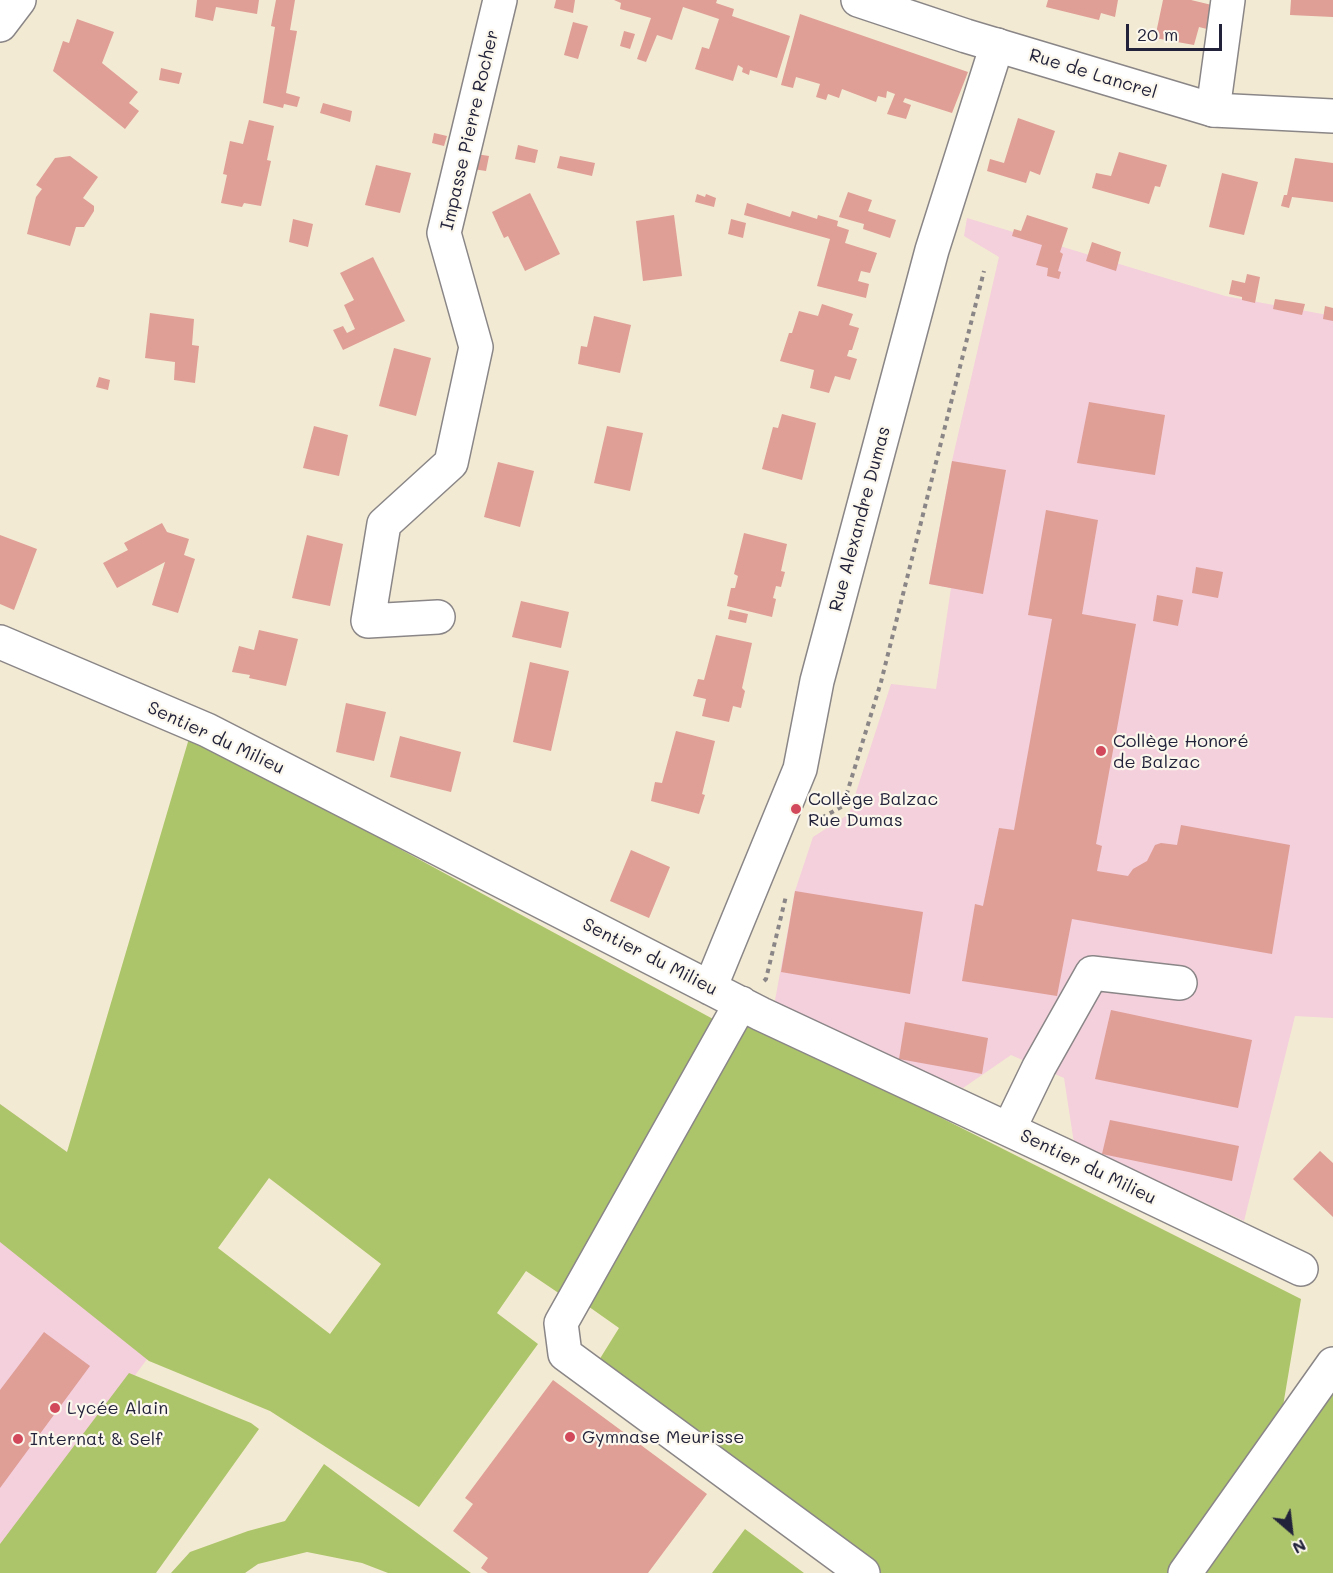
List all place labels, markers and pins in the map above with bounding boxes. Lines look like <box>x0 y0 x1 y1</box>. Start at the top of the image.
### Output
place label: Collège Honoré de Balzac <box>1113 730 1249 772</box>
marker: Collège Honoré de Balzac <box>1094 744 1108 758</box>
place label: Collège Balzac Rue Dumas <box>808 788 938 830</box>
marker: Collège Balzac Rue Dumas <box>789 802 803 816</box>
place label: Lycée Alain <box>67 1397 168 1419</box>
marker: Lycée Alain <box>48 1401 62 1415</box>
place label: Gymnase Meurisse <box>582 1426 744 1448</box>
place label: Internat & Self <box>30 1428 162 1450</box>
marker: Gymnase Meurisse <box>563 1430 577 1444</box>
marker: Internat & Self <box>11 1432 25 1446</box>

